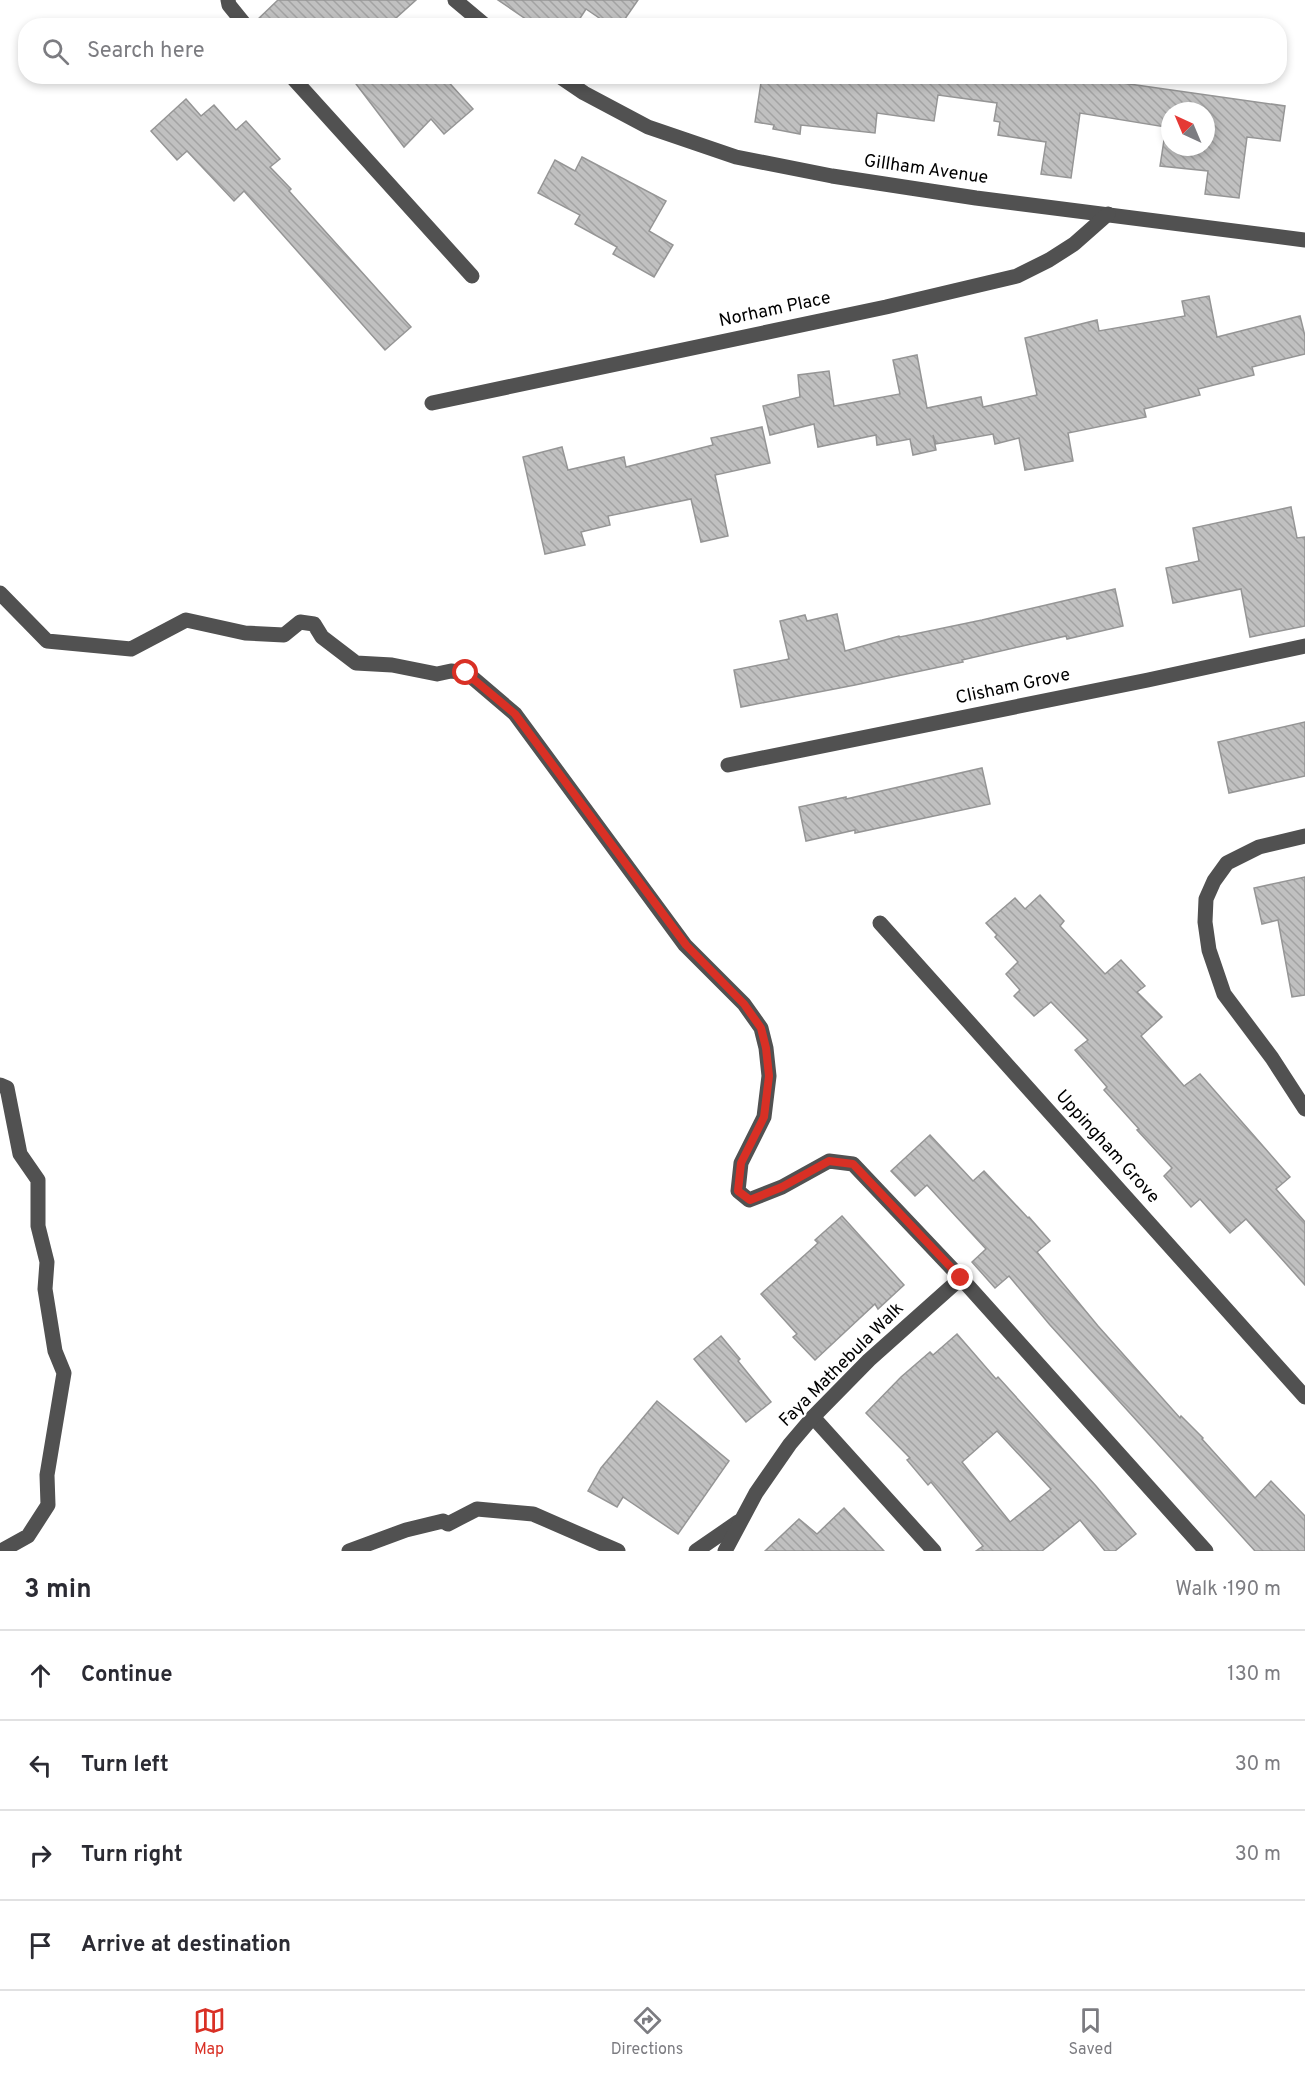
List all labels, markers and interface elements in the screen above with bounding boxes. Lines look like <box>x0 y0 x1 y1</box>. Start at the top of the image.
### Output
search box <box>18 18 1287 84</box>
icon: search <box>39 35 72 68</box>
text: Search here <box>87 38 205 65</box>
north arrow <box>1161 102 1215 156</box>
street label: Gillham Avenue <box>862 150 990 190</box>
street label: Norham Place <box>717 287 833 333</box>
route start <box>452 659 478 685</box>
street label: Clisham Grove <box>954 664 1072 710</box>
street label: Uppingham Grove <box>1050 1085 1164 1209</box>
route end <box>947 1264 973 1290</box>
street label: Faya Mathebula Walk <box>775 1298 909 1432</box>
text: 3 min <box>24 1574 92 1607</box>
text: Walk · 190 m <box>1175 1577 1281 1603</box>
icon: ahead <box>24 1659 57 1692</box>
text: Continue <box>81 1662 172 1689</box>
text: 130 m <box>1227 1662 1281 1688</box>
icon: left <box>24 1749 57 1782</box>
text: Turn left <box>81 1752 169 1779</box>
text: 30 m <box>1235 1752 1281 1778</box>
icon: right <box>24 1839 57 1872</box>
text: Turn right <box>81 1842 183 1869</box>
text: 30 m <box>1235 1842 1281 1868</box>
icon: arrive <box>24 1929 57 1962</box>
text: Arrive at destination <box>81 1932 291 1959</box>
tab: Map <box>193 2004 226 2060</box>
tab: Directions <box>611 2004 683 2060</box>
tab: Saved <box>1068 2004 1112 2060</box>

